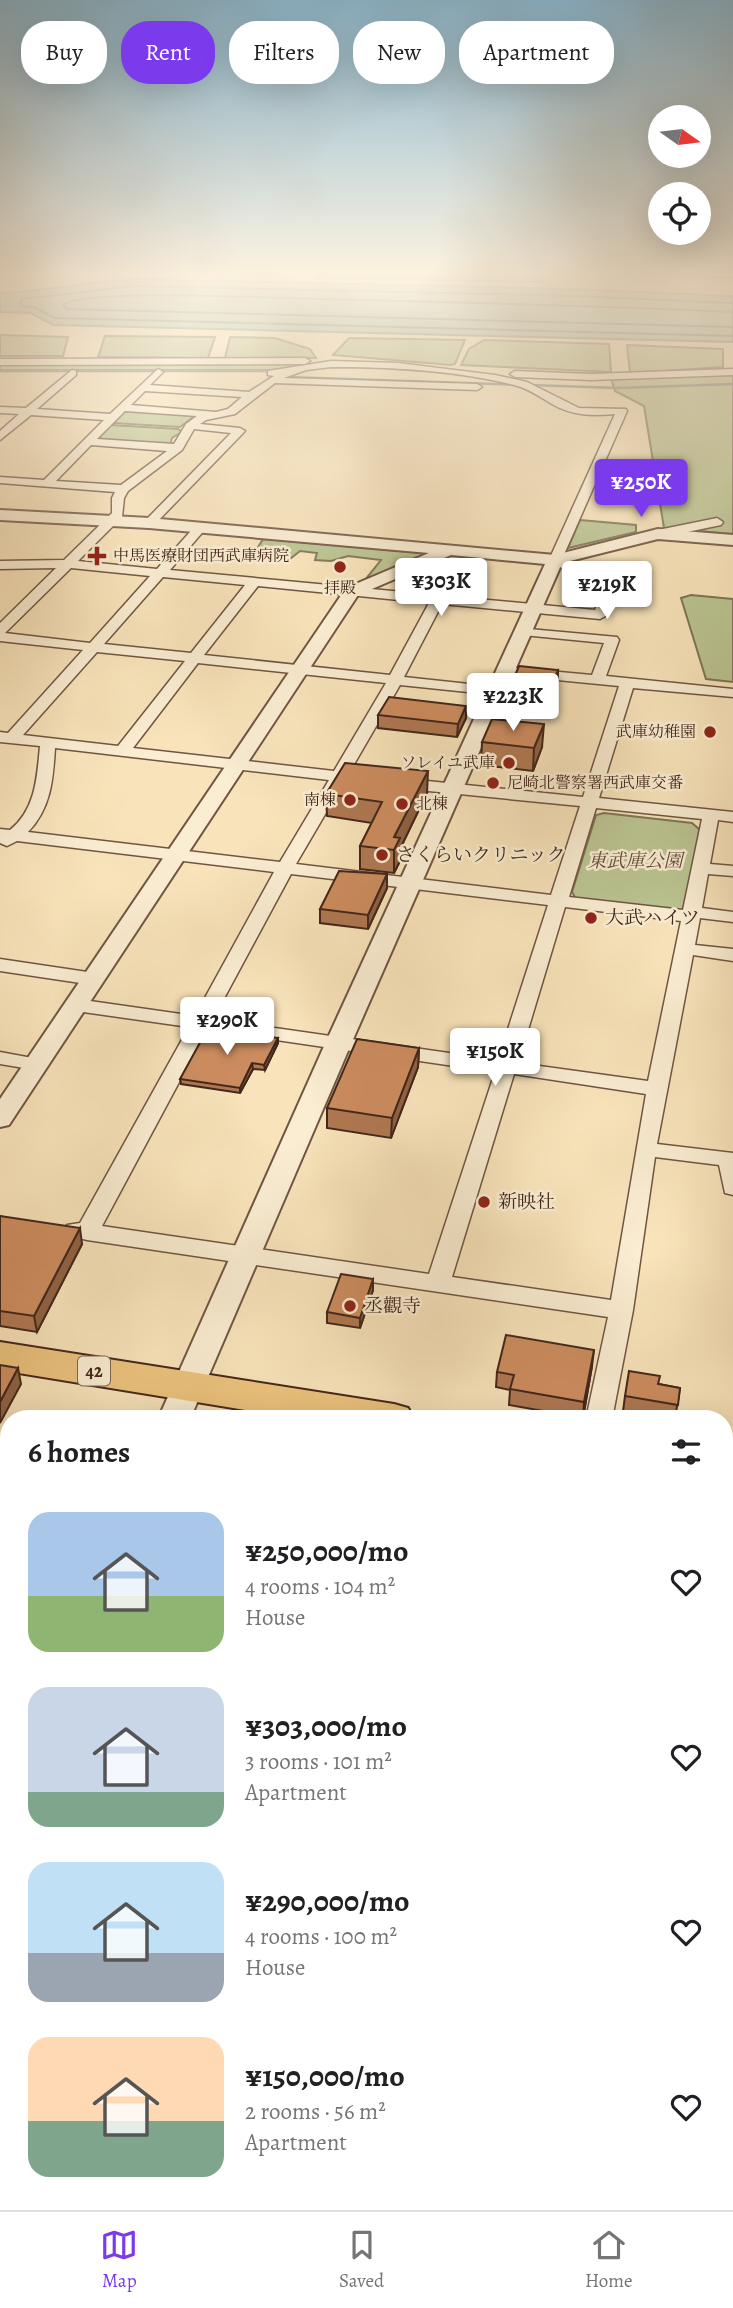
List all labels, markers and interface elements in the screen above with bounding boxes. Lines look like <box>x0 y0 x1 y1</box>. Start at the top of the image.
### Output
chip: Buy <box>21 21 107 84</box>
chip: Rent <box>121 21 215 84</box>
chip: Filters <box>229 21 339 84</box>
chip: New <box>353 21 445 84</box>
chip: Apartment <box>459 21 614 84</box>
north arrow <box>648 105 710 168</box>
map controls <box>648 105 711 245</box>
button: locate <box>648 182 711 245</box>
pin: ¥250K <box>592 460 690 519</box>
text: ¥250K <box>611 466 671 497</box>
place label: 中馬医療財団西武庫病院 <box>113 545 289 567</box>
marker: 中馬医療財団西武庫病院 <box>87 546 107 566</box>
pin: ¥303K <box>392 558 490 618</box>
marker: 拝殿 <box>332 559 348 575</box>
pin: ¥219K <box>558 562 656 621</box>
text: ¥303K <box>411 565 471 596</box>
text: ¥219K <box>578 568 636 599</box>
place label: 拝殿 <box>324 577 356 599</box>
pin: ¥223K <box>464 674 562 733</box>
text: ¥223K <box>483 680 543 711</box>
place label: 武庫幼稚園 <box>616 721 696 743</box>
marker: 武庫幼稚園 <box>702 724 718 740</box>
place label: ソレイユ武庫 <box>400 752 495 774</box>
marker: ソレイユ武庫 <box>501 755 517 771</box>
place label: 尼崎北警察署西武庫交番 <box>507 772 683 794</box>
marker: 尼崎北警察署西武庫交番 <box>485 775 501 791</box>
place label: 南棟 <box>304 789 336 811</box>
marker: 南棟 <box>342 792 358 808</box>
place label: 北棟 <box>416 793 448 815</box>
marker: 北棟 <box>394 796 410 812</box>
place label: さくらいクリニック <box>396 842 566 868</box>
marker: さくらいクリニック <box>374 847 390 863</box>
park label: 東武庫公園 <box>587 848 685 874</box>
place label: 大武ハイツ <box>605 905 700 931</box>
marker: 大武ハイツ <box>583 910 599 926</box>
pin: ¥290K <box>178 998 276 1057</box>
text: ¥290K <box>196 1004 258 1035</box>
pin: ¥150K <box>446 1028 544 1088</box>
text: ¥150K <box>466 1035 524 1066</box>
place label: 新映社 <box>498 1189 555 1215</box>
marker: 新映社 <box>476 1194 492 1210</box>
place label: 丞觀寺 <box>364 1293 421 1319</box>
marker: 丞觀寺 <box>342 1298 358 1314</box>
road number: 42 <box>78 1356 110 1386</box>
text: 6 homes <box>28 1432 130 1472</box>
icon: filters <box>667 1433 705 1471</box>
text: ¥250,000/mo <box>245 1531 408 1571</box>
icon: home <box>84 1540 168 1624</box>
icon: heart <box>667 1563 705 1601</box>
text: 4 rooms · 104 m² <box>245 1571 395 1602</box>
text: House <box>245 1602 305 1633</box>
text: ¥303,000/mo <box>245 1706 407 1746</box>
icon: home <box>84 1715 168 1799</box>
icon: heart <box>667 1738 705 1776</box>
text: 3 rooms · 101 m² <box>245 1746 392 1777</box>
text: Apartment <box>245 1777 347 1808</box>
text: ¥290,000/mo <box>245 1881 410 1921</box>
icon: home <box>84 1890 168 1974</box>
icon: heart <box>667 1913 705 1951</box>
text: 4 rooms · 100 m² <box>245 1921 397 1952</box>
text: House <box>245 1952 305 1983</box>
text: ¥150,000/mo <box>245 2056 405 2096</box>
icon: home <box>84 2065 168 2149</box>
icon: heart <box>667 2088 705 2126</box>
text: 2 rooms · 56 m² <box>245 2096 386 2127</box>
text: Apartment <box>245 2127 347 2158</box>
tab: Map <box>100 2226 138 2294</box>
tab: Saved <box>339 2226 384 2294</box>
tab: Home <box>585 2226 633 2294</box>

